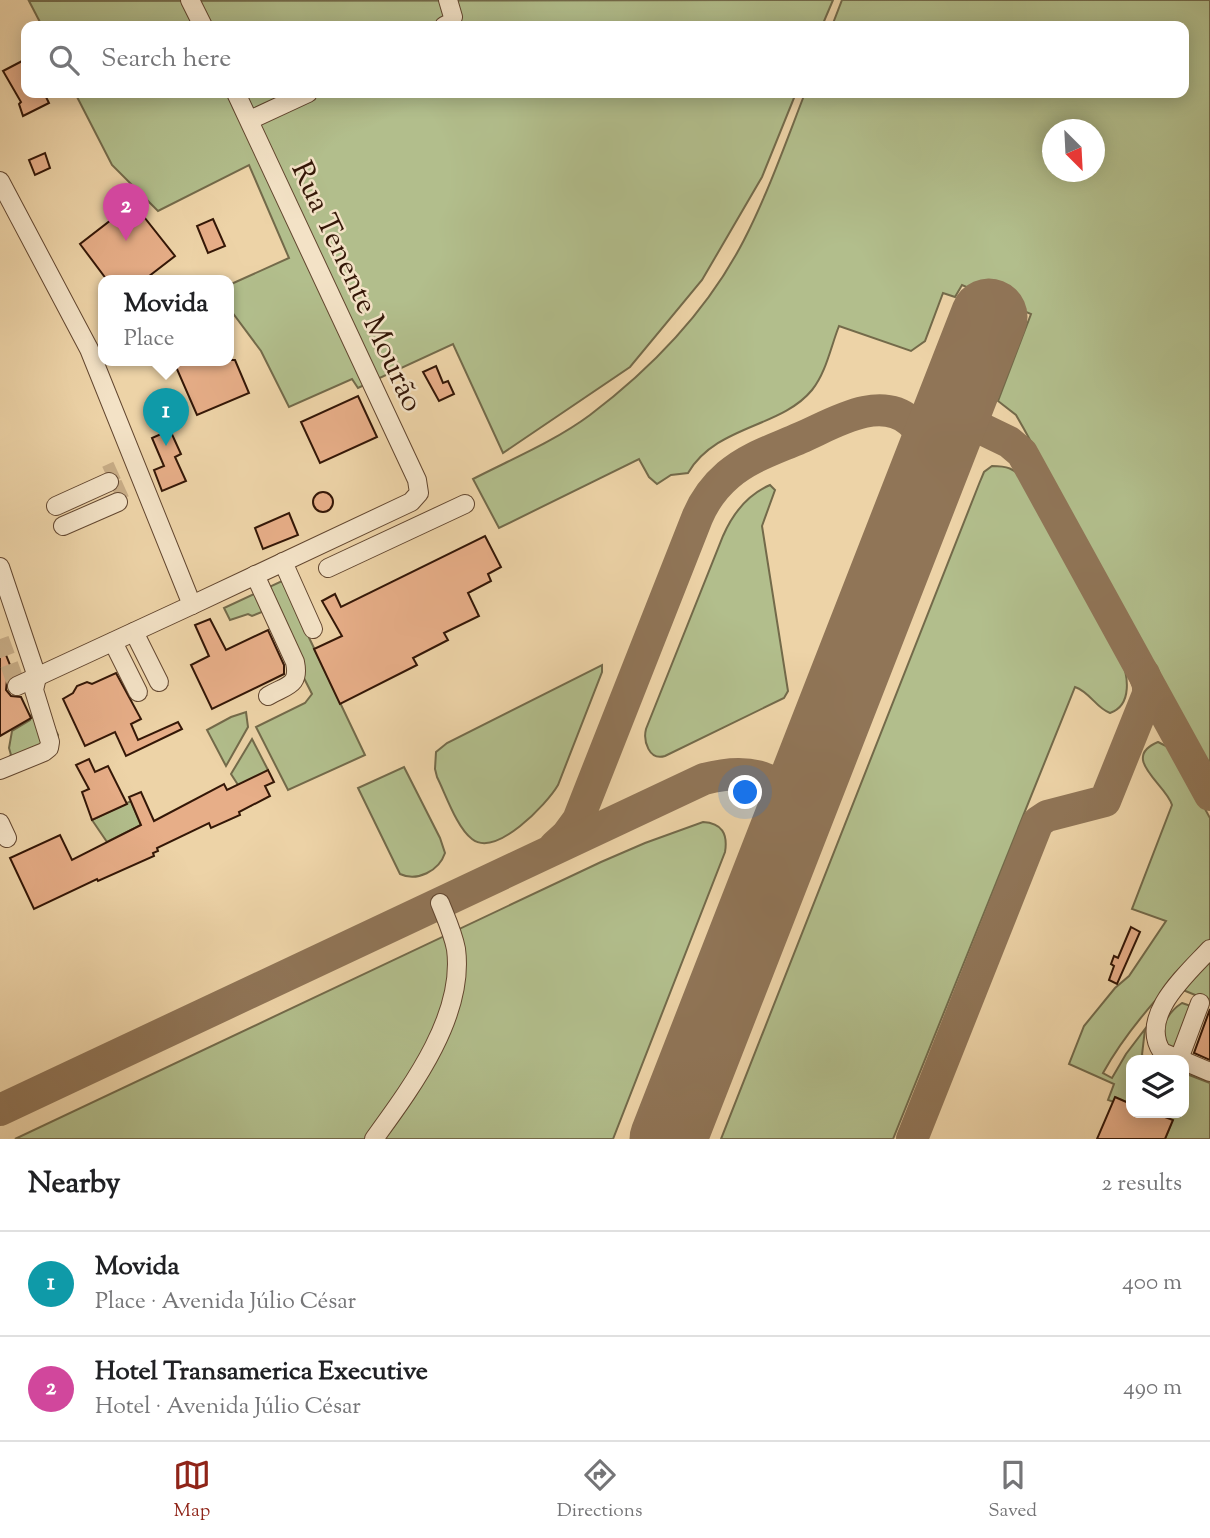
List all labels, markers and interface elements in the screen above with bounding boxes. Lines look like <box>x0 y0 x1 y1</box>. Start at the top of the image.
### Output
search box <box>21 21 1189 98</box>
icon: search <box>45 41 83 79</box>
text: Search here <box>101 41 231 78</box>
north arrow <box>1042 119 1105 182</box>
street label: Rua Tenente Mourão <box>279 155 433 419</box>
pin: 2 <box>103 183 149 241</box>
popup <box>98 275 234 366</box>
text: Movida <box>124 286 208 323</box>
text: Place <box>124 323 175 356</box>
pin: 1 <box>143 388 189 446</box>
your location <box>728 775 762 809</box>
map controls <box>1126 1055 1189 1118</box>
button: layers <box>1126 1055 1189 1118</box>
text: Nearby <box>28 1163 120 1206</box>
text: 2 results <box>1102 1168 1182 1201</box>
text: Movida <box>95 1249 180 1286</box>
text: 1 <box>47 1267 55 1300</box>
text: 400 m <box>1122 1267 1182 1300</box>
text: Place · Avenida Júlio César <box>95 1286 356 1319</box>
text: Hotel Transamerica Executive <box>95 1354 428 1391</box>
text: 2 <box>46 1372 56 1405</box>
text: 490 m <box>1123 1372 1182 1405</box>
text: Hotel · Avenida Júlio César <box>95 1391 361 1424</box>
tab: Map <box>173 1456 211 1525</box>
tab: Directions <box>557 1456 642 1525</box>
tab: Saved <box>988 1456 1037 1525</box>

